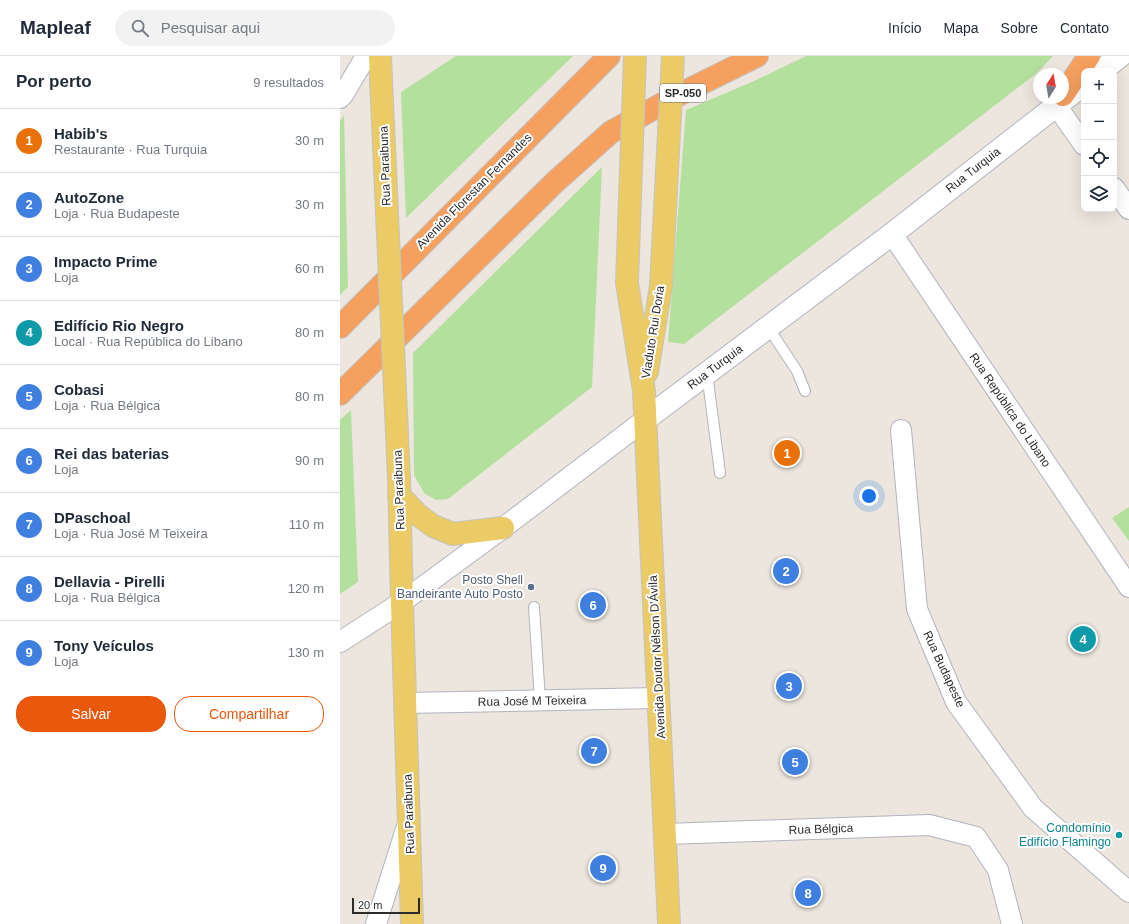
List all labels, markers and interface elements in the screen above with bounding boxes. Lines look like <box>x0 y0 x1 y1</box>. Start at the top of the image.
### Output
search box <box>115 10 395 46</box>
text: Mapleaf <box>20 17 91 38</box>
icon: search <box>129 17 151 39</box>
text: Pesquisar aqui <box>161 19 260 36</box>
text: Início <box>888 20 922 36</box>
text: Mapa <box>944 20 979 36</box>
text: Sobre <box>1001 20 1038 36</box>
text: Contato <box>1060 20 1109 36</box>
north arrow <box>1033 68 1069 104</box>
map controls <box>1081 68 1117 212</box>
button: + <box>1081 68 1117 104</box>
text: Por perto <box>16 72 92 91</box>
text: 9 resultados <box>253 75 324 90</box>
road number: SP-050 <box>660 84 706 102</box>
button: − <box>1081 104 1117 140</box>
text: Habib's <box>54 125 108 142</box>
street label: Rua Paraibuna <box>377 125 393 206</box>
street label: Avenida Florestan Fernandes <box>413 130 535 252</box>
text: 1 <box>25 133 33 148</box>
text: 30 m <box>295 133 324 148</box>
button: locate <box>1081 140 1117 176</box>
text: Restaurante · Rua Turquia <box>54 142 207 157</box>
street label: Rua Turquia <box>943 144 1003 196</box>
button: layers <box>1081 176 1117 212</box>
text: AutoZone <box>54 189 124 206</box>
text: 2 <box>25 197 33 212</box>
text: 30 m <box>295 197 324 212</box>
text: Loja · Rua Budapeste <box>54 206 180 221</box>
text: Impacto Prime <box>54 253 157 270</box>
text: 3 <box>25 261 33 276</box>
text: 60 m <box>295 261 324 276</box>
text: Loja <box>54 270 79 285</box>
street label: Viaduto Rui Doria <box>639 284 667 379</box>
text: Edifício Rio Negro <box>54 317 184 334</box>
text: 4 <box>25 325 33 340</box>
text: 80 m <box>295 325 324 340</box>
text: Local · Rua República do Libano <box>54 334 243 349</box>
street label: Rua Turquia <box>685 342 746 392</box>
street label: Rua República do Libano <box>967 350 1054 470</box>
text: Cobasi <box>54 381 104 398</box>
text: 5 <box>25 389 33 404</box>
text: 80 m <box>295 389 324 404</box>
text: Loja · Rua Bélgica <box>54 398 160 413</box>
pin: 1 <box>774 438 800 468</box>
text: Rei das baterias <box>54 445 169 462</box>
street label: Rua Paraibuna <box>391 449 407 530</box>
text: 6 <box>25 453 33 468</box>
text: 90 m <box>295 453 324 468</box>
text: Loja <box>54 462 79 477</box>
your location <box>859 486 879 506</box>
text: DPaschoal <box>54 509 131 526</box>
text: 7 <box>25 517 33 532</box>
text: 110 m <box>289 517 324 532</box>
text: Loja · Rua José M Teixeira <box>54 526 208 541</box>
pin: 2 <box>773 556 799 586</box>
text: Dellavia - Pirelli <box>54 573 165 590</box>
place label: Posto Shell Bandeirante Auto Posto <box>397 573 523 601</box>
street label: Avenida Doutor Nélson D'Ávila <box>645 575 668 739</box>
text: 8 <box>25 581 33 596</box>
text: 120 m <box>288 581 324 596</box>
marker: Posto Shell Bandeirante Auto Posto <box>526 582 536 592</box>
text: Loja · Rua Bélgica <box>54 590 160 605</box>
pin: 6 <box>580 590 606 620</box>
pin: 4 <box>1070 624 1096 654</box>
street label: Rua Budapeste <box>920 629 968 710</box>
text: Tony Veículos <box>54 637 154 654</box>
text: 9 <box>25 645 33 660</box>
text: 130 m <box>288 645 324 660</box>
text: Loja <box>54 654 79 669</box>
pin: 3 <box>776 671 802 701</box>
street label: Rua José M Teixeira <box>478 693 587 709</box>
button: Salvar <box>16 696 166 732</box>
button: Compartilhar <box>174 696 324 732</box>
pin: 7 <box>581 736 607 766</box>
pin: 5 <box>782 747 808 777</box>
street label: Rua Paraibuna <box>401 773 417 854</box>
street label: Rua Bélgica <box>788 821 854 837</box>
place label: Condomínio Edifício Flamingo <box>1019 821 1111 849</box>
marker: Condomínio Edifício Flamingo <box>1114 830 1124 840</box>
pin: 9 <box>590 853 616 883</box>
pin: 8 <box>795 878 821 908</box>
scale bar <box>352 896 420 915</box>
text: 20 m <box>358 899 382 911</box>

